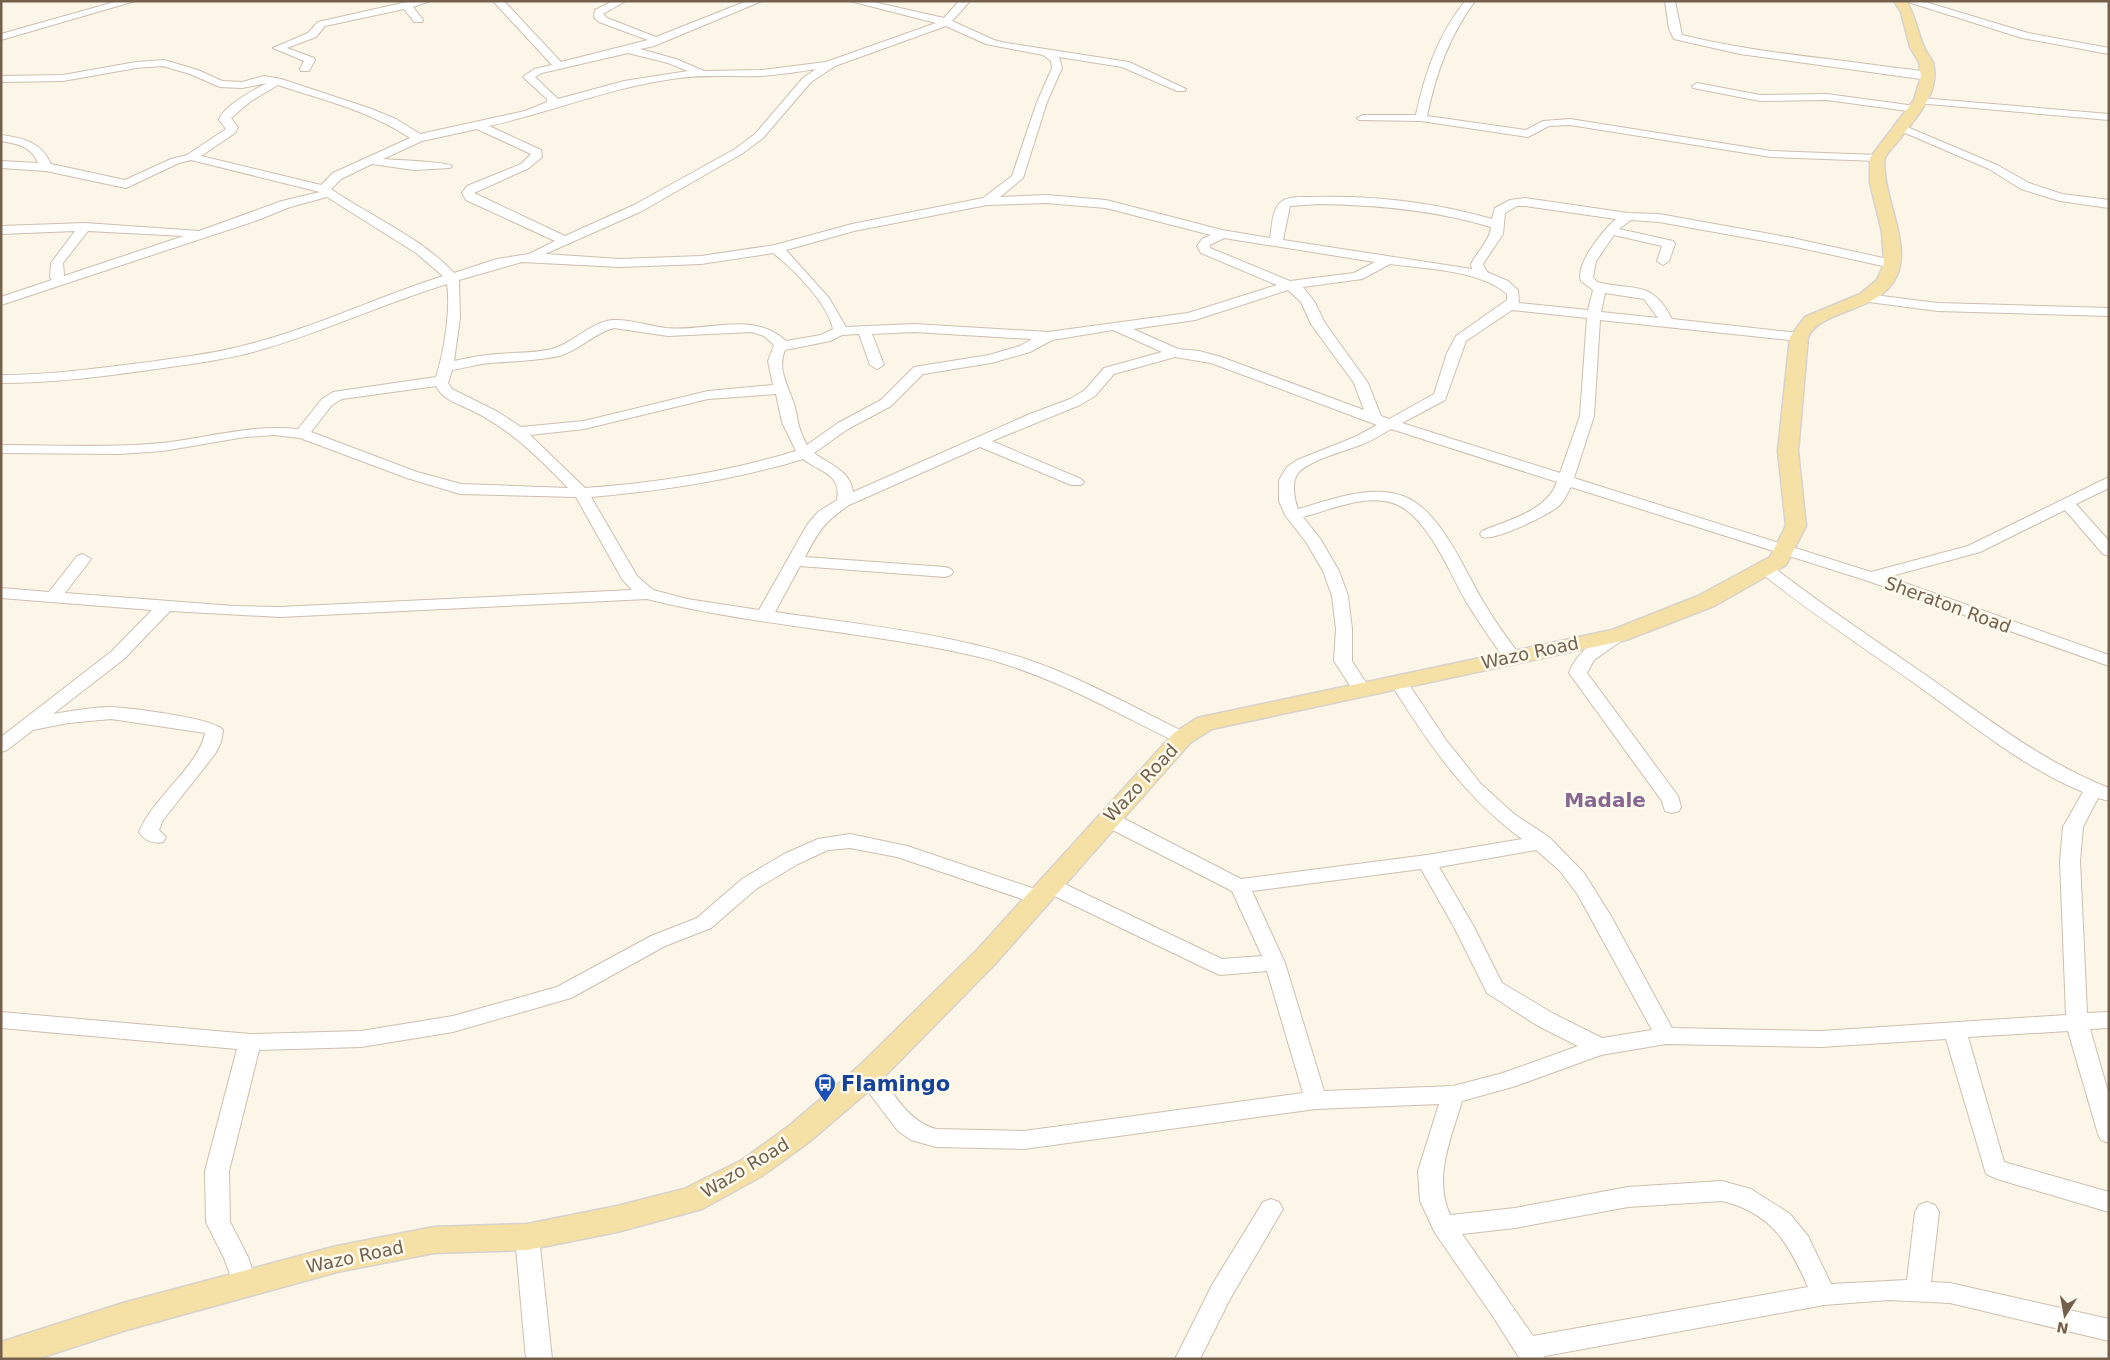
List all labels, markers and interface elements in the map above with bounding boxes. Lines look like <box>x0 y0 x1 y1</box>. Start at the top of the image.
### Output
street label: Sheraton Road <box>1882 572 2014 637</box>
street label: Wazo Road <box>1479 632 1581 673</box>
street label: Wazo Road <box>1099 739 1182 826</box>
district label: Madale <box>1564 788 1646 812</box>
bus stop icon: Flamingo <box>813 1072 837 1103</box>
place label: Flamingo <box>841 1072 950 1096</box>
street label: Wazo Road <box>697 1133 793 1202</box>
street label: Wazo Road <box>304 1236 406 1277</box>
north arrow <box>2040 1290 2090 1340</box>
text: N <box>2055 1319 2070 1337</box>

